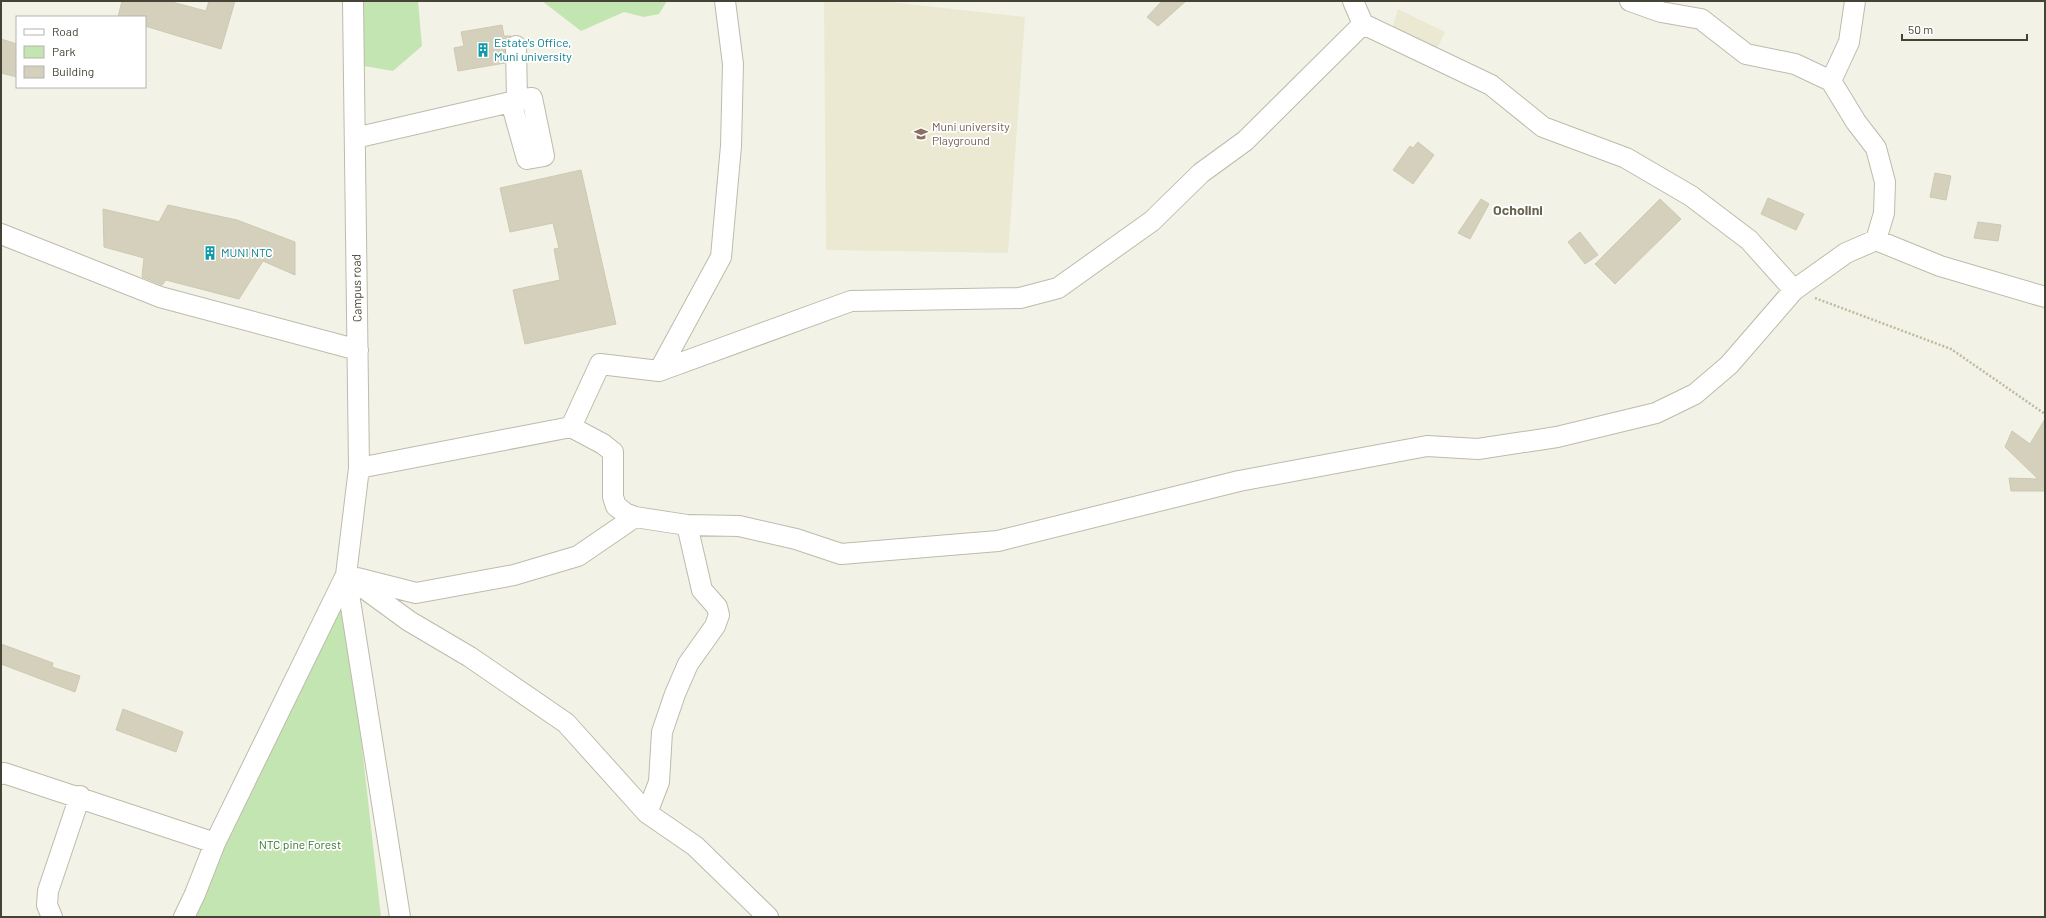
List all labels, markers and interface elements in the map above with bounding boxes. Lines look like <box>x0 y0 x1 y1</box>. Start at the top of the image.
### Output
legend <box>16 16 146 88</box>
scale bar <box>1902 16 2027 42</box>
text: 50 m <box>1908 22 1933 36</box>
text: Road <box>52 24 79 38</box>
place label: Estate's Office, Muni university <box>494 35 572 63</box>
building icon: Estate's Office, Muni university <box>475 42 491 58</box>
text: Park <box>52 44 76 58</box>
text: Building <box>52 64 94 78</box>
place label: Muni university Playground <box>932 119 1010 147</box>
school or university icon: Muni university Playground <box>913 126 929 142</box>
district label: Ocholini <box>1493 201 1543 218</box>
building icon: MUNI NTC <box>202 245 218 261</box>
place label: MUNI NTC <box>221 245 273 259</box>
street label: Campus road <box>348 254 364 322</box>
park label: NTC pine Forest <box>259 837 341 851</box>

